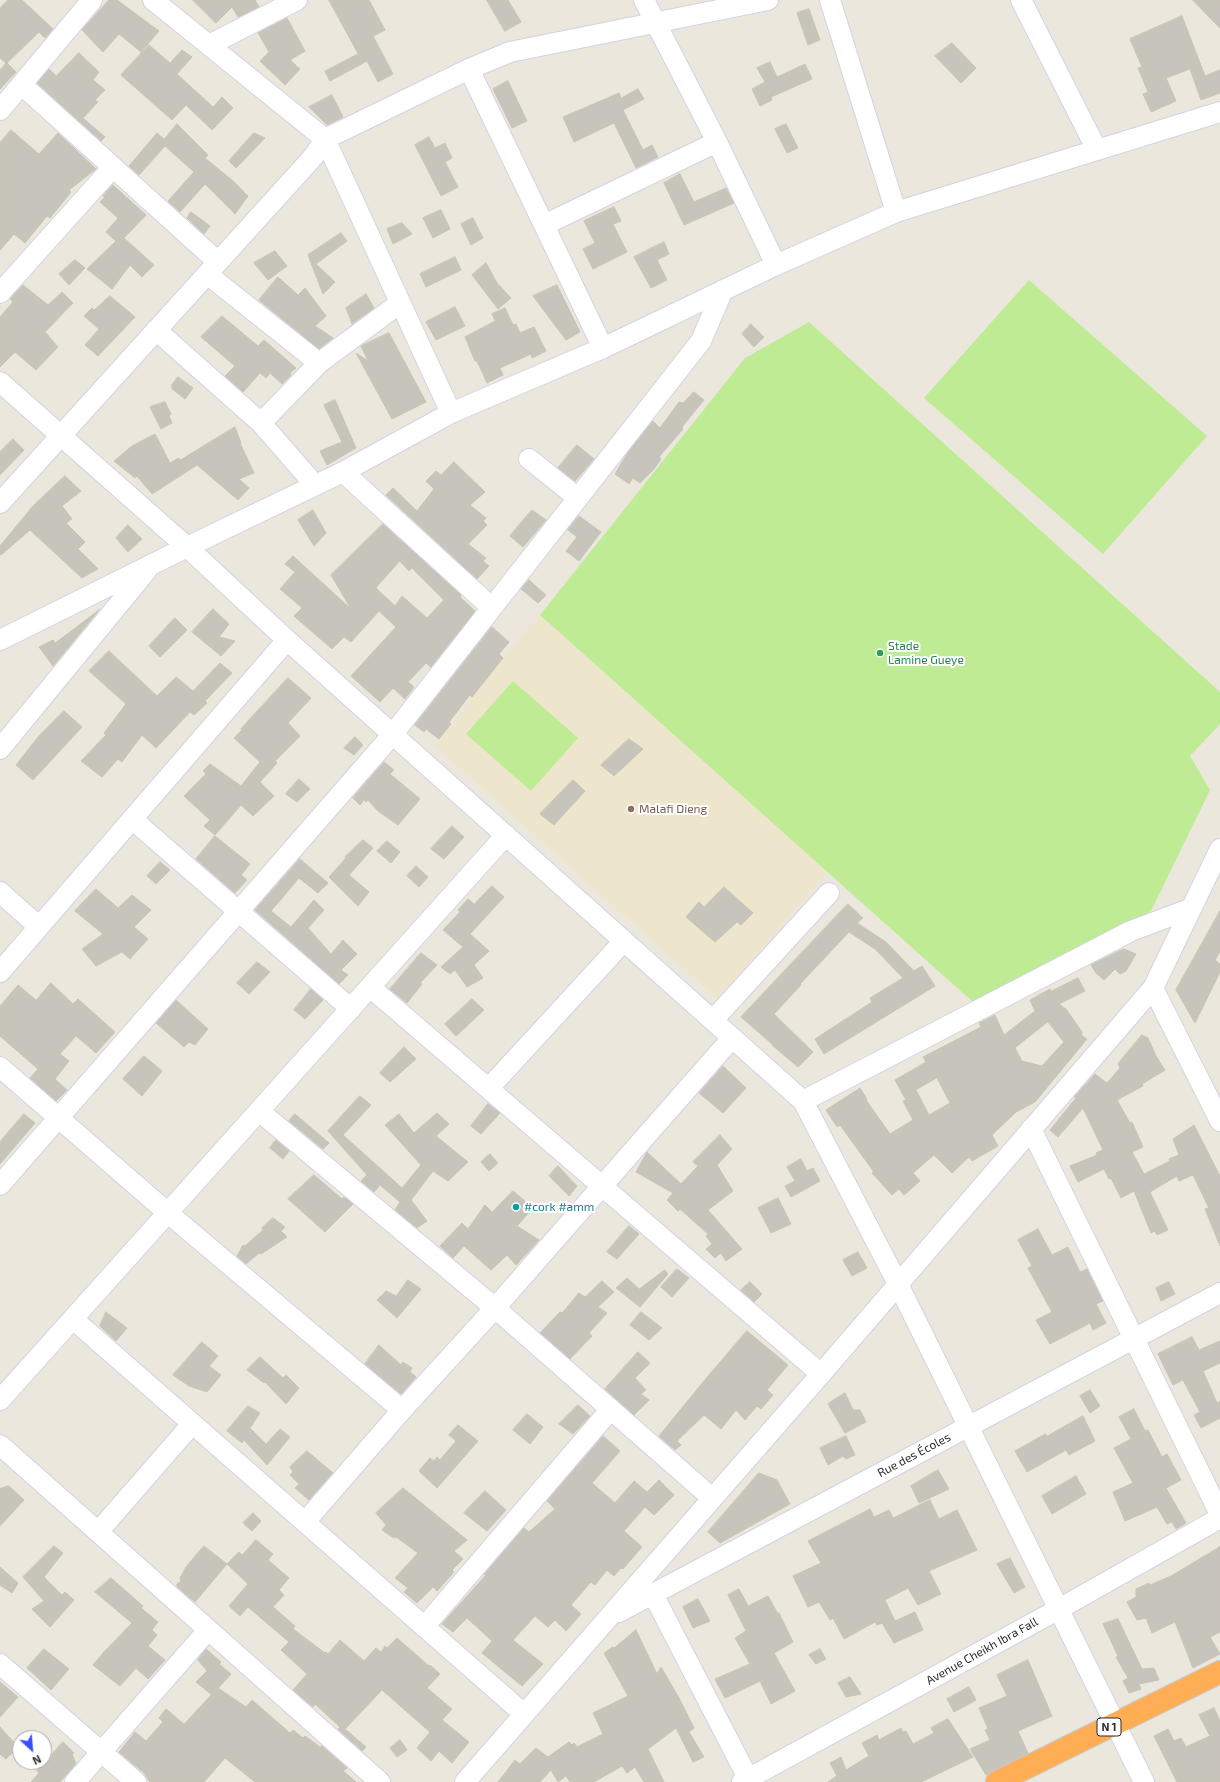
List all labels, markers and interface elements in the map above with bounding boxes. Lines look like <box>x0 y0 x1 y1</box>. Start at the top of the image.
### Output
place label: Stade Lamine Gueye <box>888 639 964 667</box>
marker: Stade Lamine Gueye <box>875 648 885 658</box>
place label: Malafi Dieng <box>639 802 707 816</box>
marker: Malafi Dieng <box>626 804 636 814</box>
place label: #cork #amm <box>524 1200 594 1214</box>
marker: #cork #amm <box>511 1202 521 1212</box>
street label: Rue des Écoles <box>875 1430 953 1480</box>
street label: Avenue Cheikh Ibra Fall <box>923 1614 1041 1688</box>
road number: N 1 <box>1097 1718 1121 1736</box>
north arrow <box>12 1730 52 1770</box>
text: N <box>31 1753 43 1768</box>

